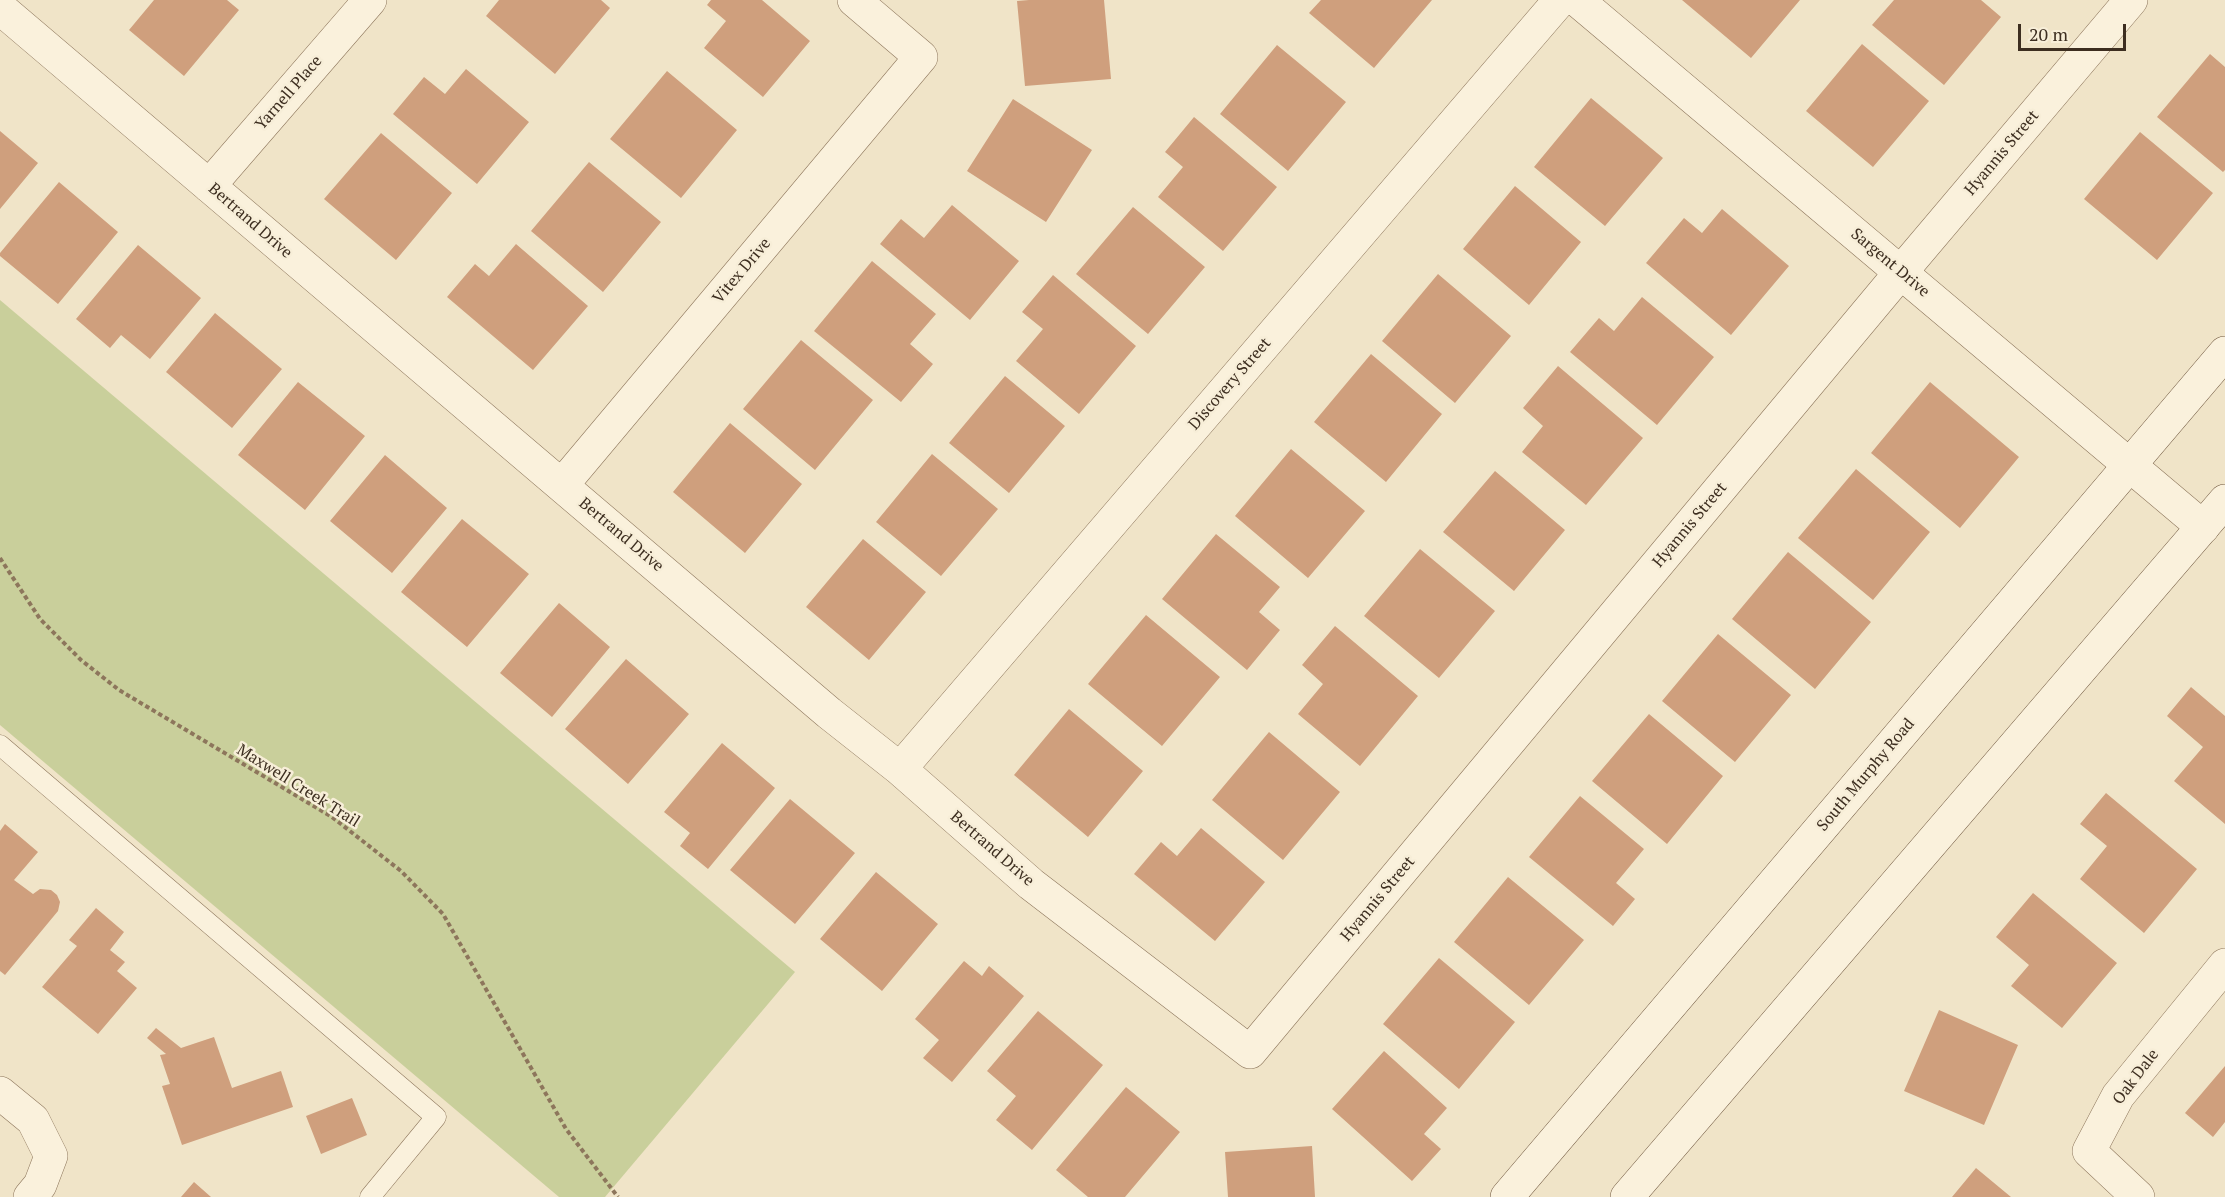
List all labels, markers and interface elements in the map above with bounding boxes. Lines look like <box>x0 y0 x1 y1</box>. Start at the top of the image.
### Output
scale bar <box>2021 12 2129 50</box>
text: 20 m <box>2029 22 2068 46</box>
street label: Yarnell Place <box>252 52 326 134</box>
street label: Hyannis Street <box>1961 107 2043 199</box>
street label: Bertrand Drive <box>204 179 296 263</box>
street label: Sargent Drive <box>1847 225 1933 301</box>
street label: Vitex Drive <box>709 234 775 308</box>
street label: Discovery Street <box>1185 334 1275 434</box>
street label: Hyannis Street <box>1649 479 1731 571</box>
street label: Bertrand Drive <box>575 494 667 576</box>
street label: South Murphy Road <box>1813 715 1919 835</box>
street label: Maxwell Creek Trail <box>233 740 363 832</box>
street label: Bertrand Drive <box>946 807 1038 891</box>
street label: Hyannis Street <box>1337 853 1419 945</box>
street label: Oak Dale <box>2109 1046 2163 1108</box>

